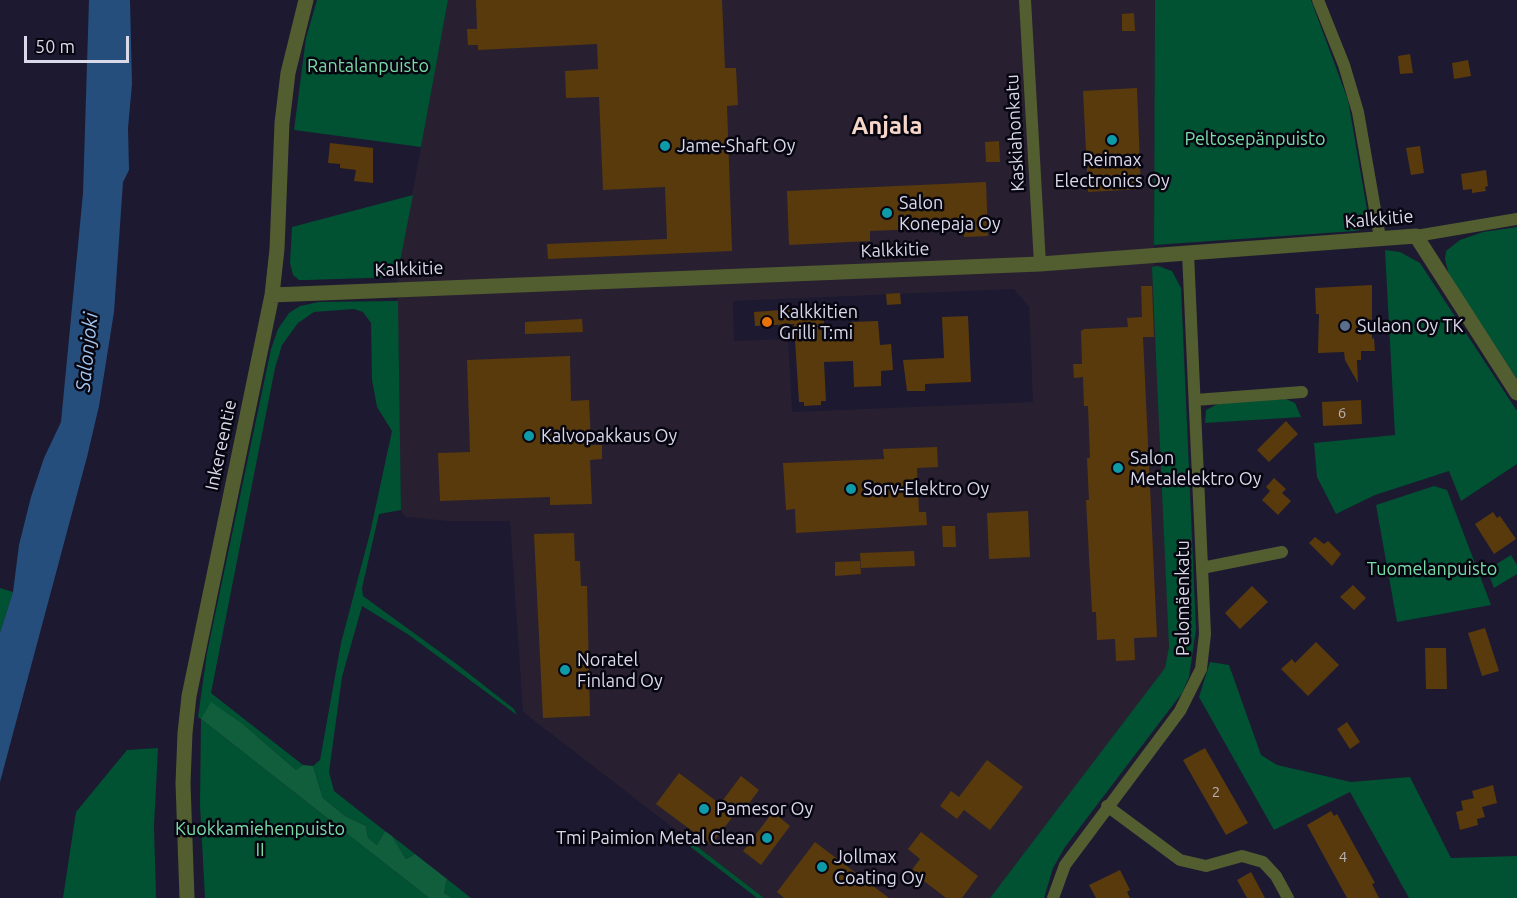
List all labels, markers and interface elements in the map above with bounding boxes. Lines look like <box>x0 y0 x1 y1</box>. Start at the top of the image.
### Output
scale bar <box>27 24 132 62</box>
text: 50 m <box>35 36 75 56</box>
park label: Rantalanpuisto <box>307 55 429 77</box>
street label: Kaskiahonkatu <box>1001 74 1029 192</box>
district label: Anjala <box>851 112 923 140</box>
park label: Peltosepänpuisto <box>1185 128 1325 150</box>
marker: Reimax Electronics Oy <box>1105 133 1119 147</box>
place label: Jame-Shaft Oy <box>677 135 795 157</box>
marker: Jame-Shaft Oy <box>658 139 672 153</box>
place label: Reimax Electronics Oy <box>1054 149 1170 192</box>
place label: Salon Konepaja Oy <box>899 192 1001 234</box>
street label: Kalkkitie <box>1344 205 1414 233</box>
marker: Salon Konepaja Oy <box>880 206 894 220</box>
street label: Kalkkitie <box>860 238 930 262</box>
street label: Kalkkitie <box>374 257 444 281</box>
place label: Kalkkitien Grilli T:mi <box>779 301 858 344</box>
water label: Salonjoki <box>71 311 103 393</box>
marker: Kalkkitien Grilli T:mi <box>760 315 774 329</box>
place label: Sulaon Oy TK <box>1357 315 1463 337</box>
marker: Sulaon Oy TK <box>1338 319 1352 333</box>
street label: Inkereentie <box>201 398 241 492</box>
house number: 6 <box>1338 404 1346 422</box>
place label: Kalvopakkaus Oy <box>541 425 677 447</box>
marker: Kalvopakkaus Oy <box>522 429 536 443</box>
place label: Salon Metalelektro Oy <box>1130 447 1261 490</box>
marker: Salon Metalelektro Oy <box>1111 461 1125 475</box>
place label: Sorv-Elektro Oy <box>863 478 989 500</box>
marker: Sorv-Elektro Oy <box>844 482 858 496</box>
street label: Palomäenkatu <box>1172 540 1194 656</box>
park label: Tuomelanpuisto <box>1367 558 1497 580</box>
place label: Noratel Finland Oy <box>577 649 663 692</box>
marker: Noratel Finland Oy <box>558 663 572 677</box>
house number: 2 <box>1212 783 1220 801</box>
place label: Pamesor Oy <box>716 798 813 820</box>
marker: Pamesor Oy <box>697 802 711 816</box>
park label: Kuokkamiehenpuisto II <box>175 818 345 860</box>
place label: Tmi Paimion Metal Clean <box>556 827 755 849</box>
marker: Tmi Paimion Metal Clean <box>760 831 774 845</box>
place label: Jollmax Coating Oy <box>834 846 924 888</box>
house number: 4 <box>1339 848 1347 866</box>
marker: Jollmax Coating Oy <box>815 860 829 874</box>

